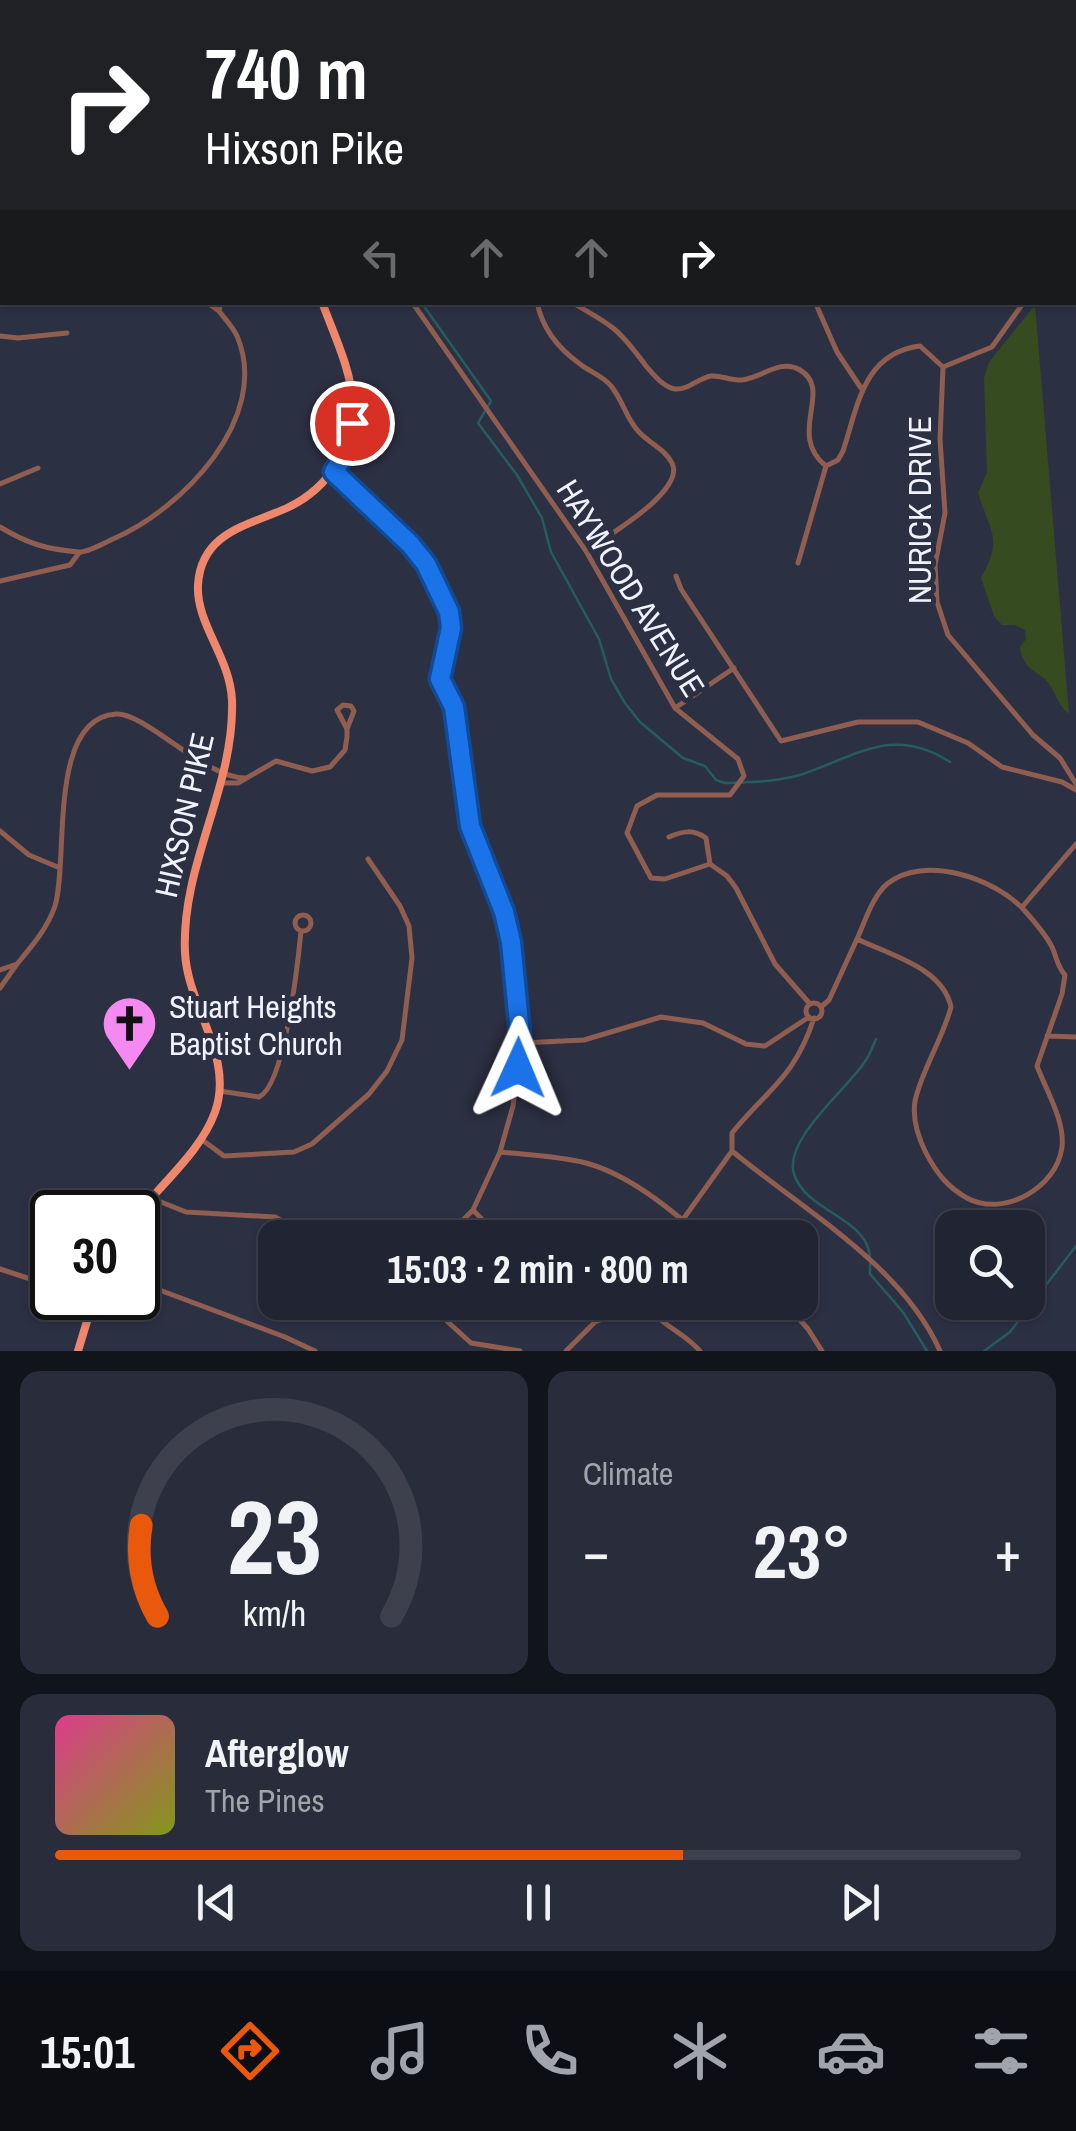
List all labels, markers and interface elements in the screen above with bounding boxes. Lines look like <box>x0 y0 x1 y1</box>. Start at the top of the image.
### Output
text: 740 m <box>205 27 368 121</box>
icon: right <box>40 40 170 170</box>
text: Hixson Pike <box>205 117 404 178</box>
icon: left <box>354 230 409 285</box>
icon: ahead <box>459 230 514 285</box>
icon: ahead <box>564 230 619 285</box>
icon: right <box>669 230 724 285</box>
pin <box>310 381 395 466</box>
icon: arrive <box>325 396 380 451</box>
street label: NURICK DRIVE <box>898 416 941 604</box>
street label: HAYWOOD AVENUE <box>547 471 715 705</box>
street label: HIXSON PIKE <box>144 728 224 902</box>
place label: Stuart Heights Baptist Church <box>169 985 343 1065</box>
church icon: Stuart Heights Baptist Church <box>100 994 160 1073</box>
position arrow <box>466 1016 570 1120</box>
speed limit sign: 30 <box>30 1190 160 1320</box>
map controls <box>935 1210 1045 1320</box>
button: search <box>935 1210 1045 1320</box>
text: 15:03 · 2 min · 800 m <box>387 1244 689 1295</box>
text: Climate <box>583 1452 673 1495</box>
text: 23 <box>227 1466 321 1606</box>
text: 23° <box>753 1500 851 1601</box>
text: − <box>583 1514 609 1588</box>
text: + <box>995 1514 1021 1588</box>
text: km/h <box>242 1589 306 1637</box>
text: Afterglow <box>205 1728 349 1779</box>
text: The Pines <box>205 1779 325 1822</box>
icon: previous <box>189 1875 244 1930</box>
icon: pause <box>511 1875 566 1930</box>
icon: next <box>833 1875 888 1930</box>
icon: directions <box>215 2016 285 2086</box>
icon: music <box>365 2016 435 2086</box>
icon: phone <box>515 2016 585 2086</box>
icon: climate <box>665 2016 735 2086</box>
icon: car <box>816 2016 886 2086</box>
icon: filters <box>966 2016 1036 2086</box>
text: 15:01 <box>40 2021 134 2082</box>

